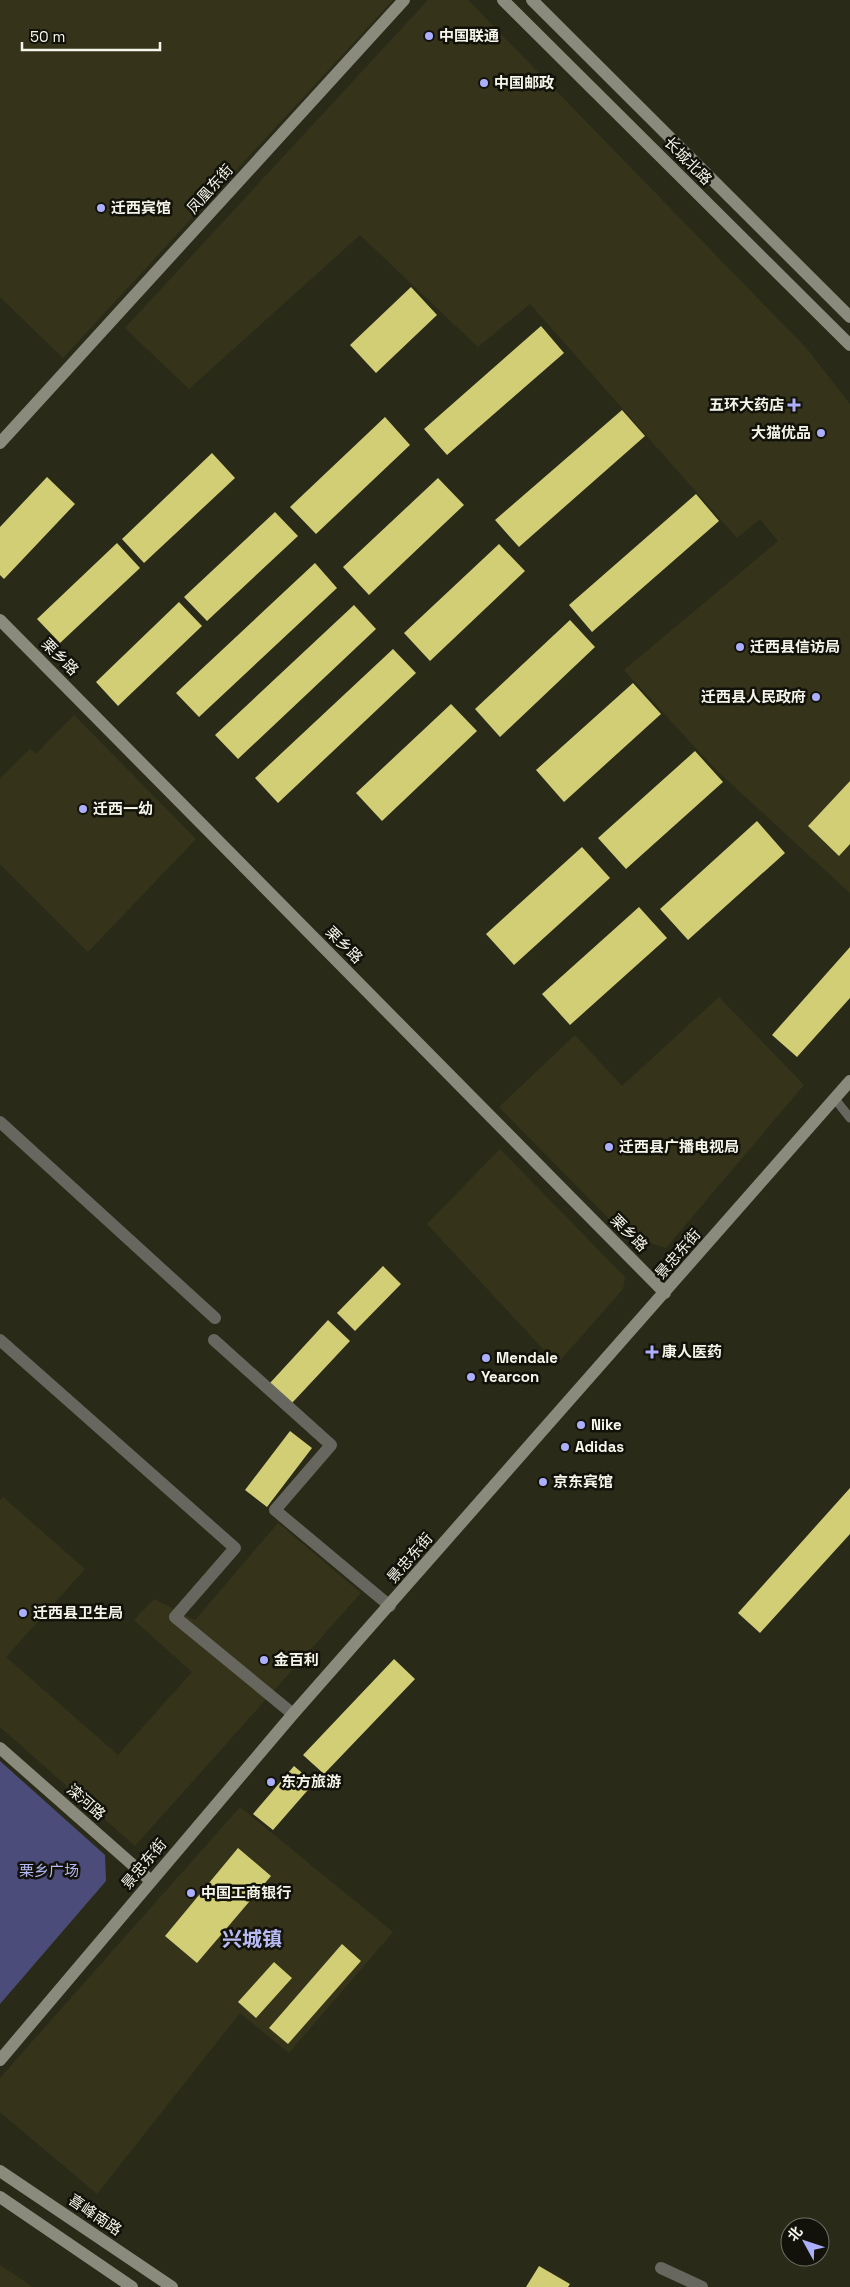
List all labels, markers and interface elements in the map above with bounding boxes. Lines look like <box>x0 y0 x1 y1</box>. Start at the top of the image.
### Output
scale bar <box>22 20 160 52</box>
place label: 中国联通 <box>439 26 499 45</box>
text: 50 m <box>30 27 65 46</box>
marker: 中国联通 <box>423 30 435 42</box>
place label: 中国邮政 <box>494 73 554 92</box>
marker: 中国邮政 <box>478 77 490 89</box>
street label: 长城北路 <box>660 133 716 189</box>
street label: 凤凰东街 <box>182 160 237 217</box>
place label: 迁西宾馆 <box>111 198 171 217</box>
marker: 迁西宾馆 <box>95 202 107 214</box>
place label: 五环大药店 <box>709 395 784 414</box>
marker: 五环大药店 <box>788 399 800 411</box>
place label: 大猫优品 <box>751 423 811 442</box>
marker: 大猫优品 <box>815 427 827 439</box>
street label: 栗乡路 <box>38 634 83 679</box>
place label: 迁西县信访局 <box>750 637 840 656</box>
marker: 迁西县信访局 <box>734 641 746 653</box>
place label: 迁西县人民政府 <box>701 687 806 706</box>
marker: 迁西县人民政府 <box>810 691 822 703</box>
place label: 迁西一幼 <box>93 799 153 818</box>
marker: 迁西一幼 <box>77 803 89 815</box>
street label: 栗乡路 <box>322 922 367 967</box>
place label: 迁西县广播电视局 <box>619 1137 739 1156</box>
marker: 迁西县广播电视局 <box>603 1141 615 1153</box>
street label: 栗乡路 <box>607 1210 652 1255</box>
street label: 景忠东街 <box>651 1225 704 1283</box>
place label: 康人医药 <box>662 1342 722 1361</box>
marker: 康人医药 <box>646 1346 658 1358</box>
place label: Mendale <box>496 1348 558 1367</box>
marker: Mendale <box>480 1352 492 1364</box>
place label: Yearcon <box>481 1367 539 1386</box>
marker: Yearcon <box>465 1371 477 1383</box>
place label: Nike <box>591 1415 622 1434</box>
marker: Nike <box>575 1419 587 1431</box>
place label: Adidas <box>575 1437 624 1456</box>
marker: Adidas <box>559 1441 571 1453</box>
place label: 京东宾馆 <box>553 1472 613 1491</box>
marker: 京东宾馆 <box>537 1476 549 1488</box>
street label: 景忠东街 <box>383 1529 436 1587</box>
place label: 迁西县卫生局 <box>33 1603 123 1622</box>
marker: 迁西县卫生局 <box>17 1607 29 1619</box>
place label: 金百利 <box>274 1650 319 1669</box>
marker: 金百利 <box>258 1654 270 1666</box>
place label: 东方旅游 <box>281 1772 341 1791</box>
marker: 东方旅游 <box>265 1776 277 1788</box>
street label: 滦河路 <box>63 1780 110 1824</box>
street label: 景忠东街 <box>117 1835 170 1893</box>
park label: 栗乡广场 <box>19 1861 79 1880</box>
place label: 中国工商银行 <box>201 1883 291 1902</box>
marker: 中国工商银行 <box>185 1887 197 1899</box>
district label: 兴城镇 <box>222 1926 282 1952</box>
street label: 喜峰南路 <box>65 2190 125 2239</box>
north arrow <box>780 2217 830 2267</box>
text: 北 <box>784 2222 806 2245</box>

